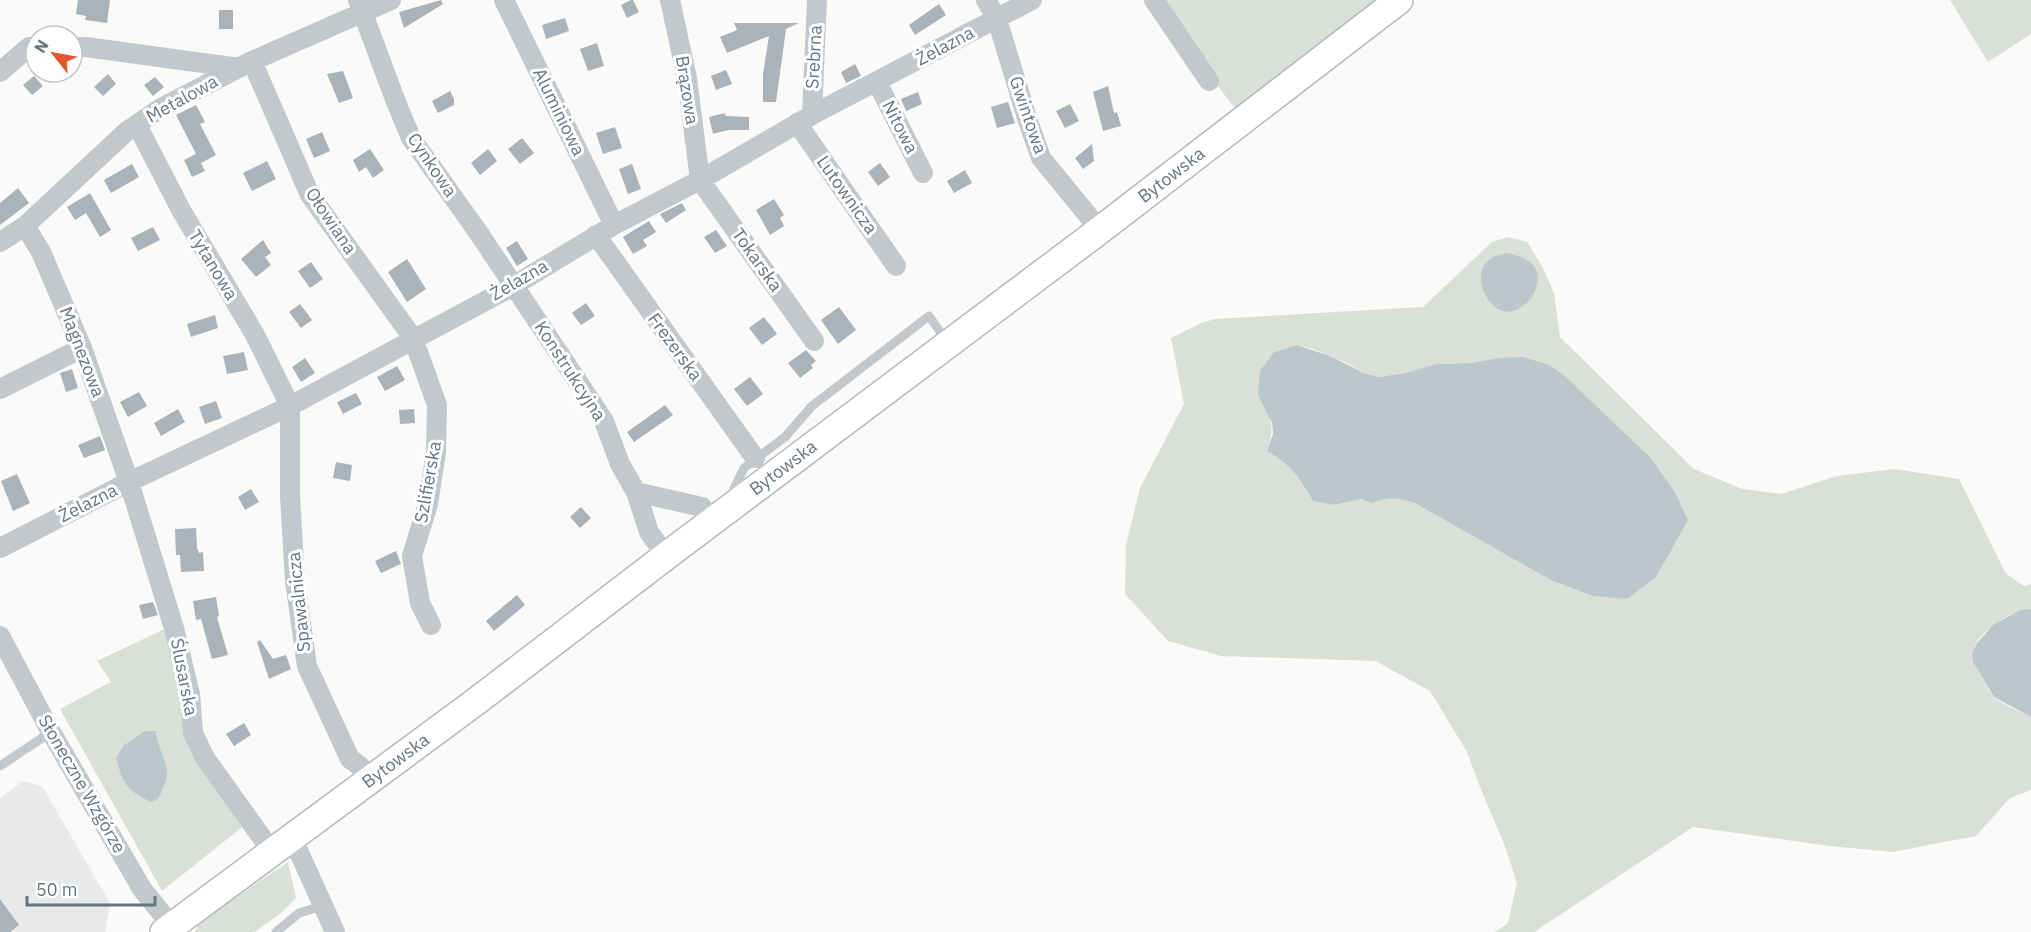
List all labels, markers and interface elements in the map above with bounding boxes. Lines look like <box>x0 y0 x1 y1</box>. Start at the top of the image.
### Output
street label: Żelazna <box>912 20 978 70</box>
north arrow <box>24 24 84 84</box>
street label: Srebrna <box>800 24 827 89</box>
text: N <box>30 36 53 56</box>
street label: Brązowa <box>671 54 704 126</box>
street label: Aluminiowa <box>528 64 591 160</box>
street label: Metalowa <box>142 69 222 128</box>
street label: Gwintowa <box>1004 73 1053 157</box>
street label: Nitowa <box>877 96 924 158</box>
street label: Cynkowa <box>403 128 463 202</box>
street label: Bytowska <box>1133 141 1209 208</box>
street label: Lutownicza <box>812 151 883 239</box>
street label: Ołowiana <box>301 183 362 259</box>
street label: Tokarska <box>727 223 788 296</box>
street label: Tytanowa <box>183 225 244 304</box>
street label: Żelazna <box>486 254 552 305</box>
street label: Magnezowa <box>55 303 110 401</box>
street label: Frezerska <box>643 308 708 386</box>
street label: Konstrukcyjna <box>530 316 611 425</box>
street label: Bytowska <box>745 434 822 500</box>
street label: Szlifierska <box>409 439 446 525</box>
street label: Żelazna <box>55 478 121 527</box>
street label: Spawalnicza <box>282 551 315 653</box>
street label: Ślusarska <box>166 636 203 718</box>
street label: Słoneczne Wzgórze <box>34 711 131 857</box>
street label: Bytowska <box>357 728 434 793</box>
scale bar <box>27 869 154 907</box>
text: 50 m <box>36 878 78 901</box>

